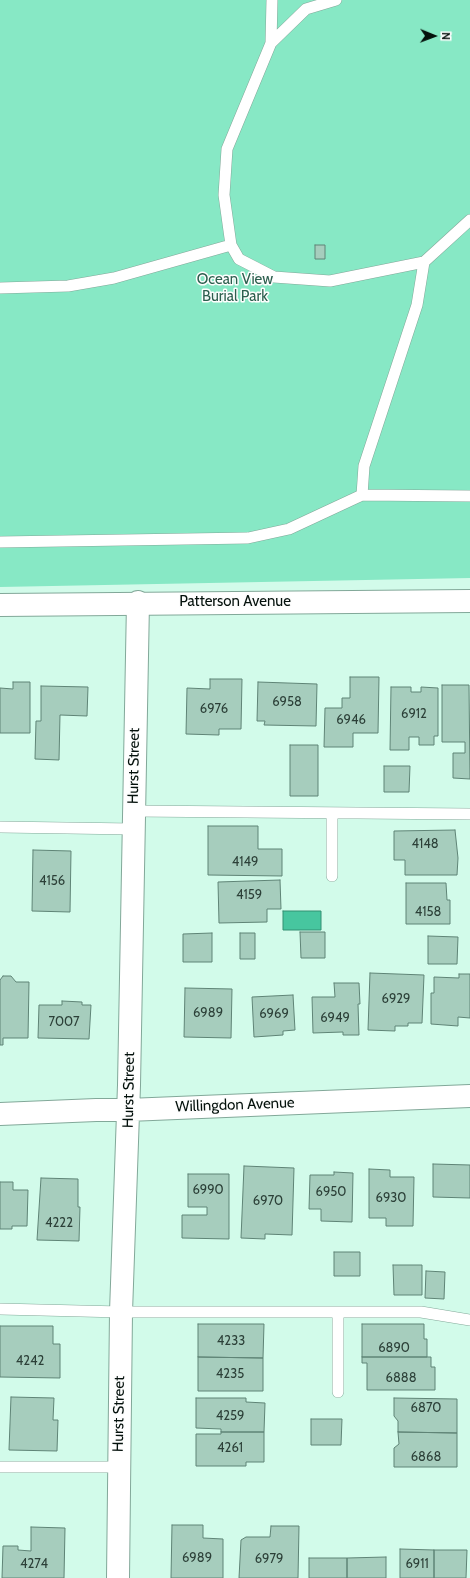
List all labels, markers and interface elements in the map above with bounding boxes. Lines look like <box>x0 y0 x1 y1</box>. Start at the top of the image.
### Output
north arrow <box>414 16 454 56</box>
text: N <box>439 32 453 40</box>
park label: Ocean View Burial Park <box>197 271 273 306</box>
street label: Patterson Avenue <box>179 593 291 611</box>
house number: 6958 <box>272 694 302 710</box>
house number: 6976 <box>200 701 228 717</box>
house number: 6912 <box>401 706 427 722</box>
house number: 6946 <box>336 712 366 728</box>
street label: Hurst Street <box>124 728 144 804</box>
house number: 4148 <box>411 836 439 852</box>
house number: 4149 <box>232 854 258 870</box>
house number: 4156 <box>39 873 65 889</box>
house number: 4159 <box>236 887 262 903</box>
house number: 4158 <box>415 904 441 920</box>
house number: 6929 <box>382 991 410 1007</box>
house number: 6989 <box>193 1005 223 1021</box>
house number: 6969 <box>259 1006 289 1022</box>
house number: 6949 <box>320 1010 350 1026</box>
house number: 7007 <box>49 1014 79 1030</box>
street label: Hurst Street <box>119 1052 139 1128</box>
street label: Willingdon Avenue <box>175 1094 295 1116</box>
house number: 6990 <box>192 1182 224 1198</box>
house number: 6950 <box>316 1184 346 1200</box>
house number: 6930 <box>376 1190 406 1206</box>
house number: 6970 <box>253 1193 283 1209</box>
house number: 4222 <box>45 1215 73 1231</box>
house number: 4233 <box>217 1333 245 1349</box>
house number: 6890 <box>378 1340 410 1356</box>
house number: 4242 <box>16 1353 44 1369</box>
house number: 4235 <box>216 1366 244 1382</box>
house number: 6888 <box>385 1370 417 1386</box>
street label: Hurst Street <box>109 1376 129 1452</box>
house number: 6870 <box>411 1400 441 1416</box>
house number: 4259 <box>216 1408 244 1424</box>
house number: 4261 <box>217 1440 243 1456</box>
house number: 6868 <box>411 1449 441 1465</box>
house number: 6989 <box>182 1550 212 1566</box>
house number: 6979 <box>255 1551 283 1567</box>
house number: 4274 <box>20 1556 48 1572</box>
house number: 6911 <box>405 1556 429 1572</box>

